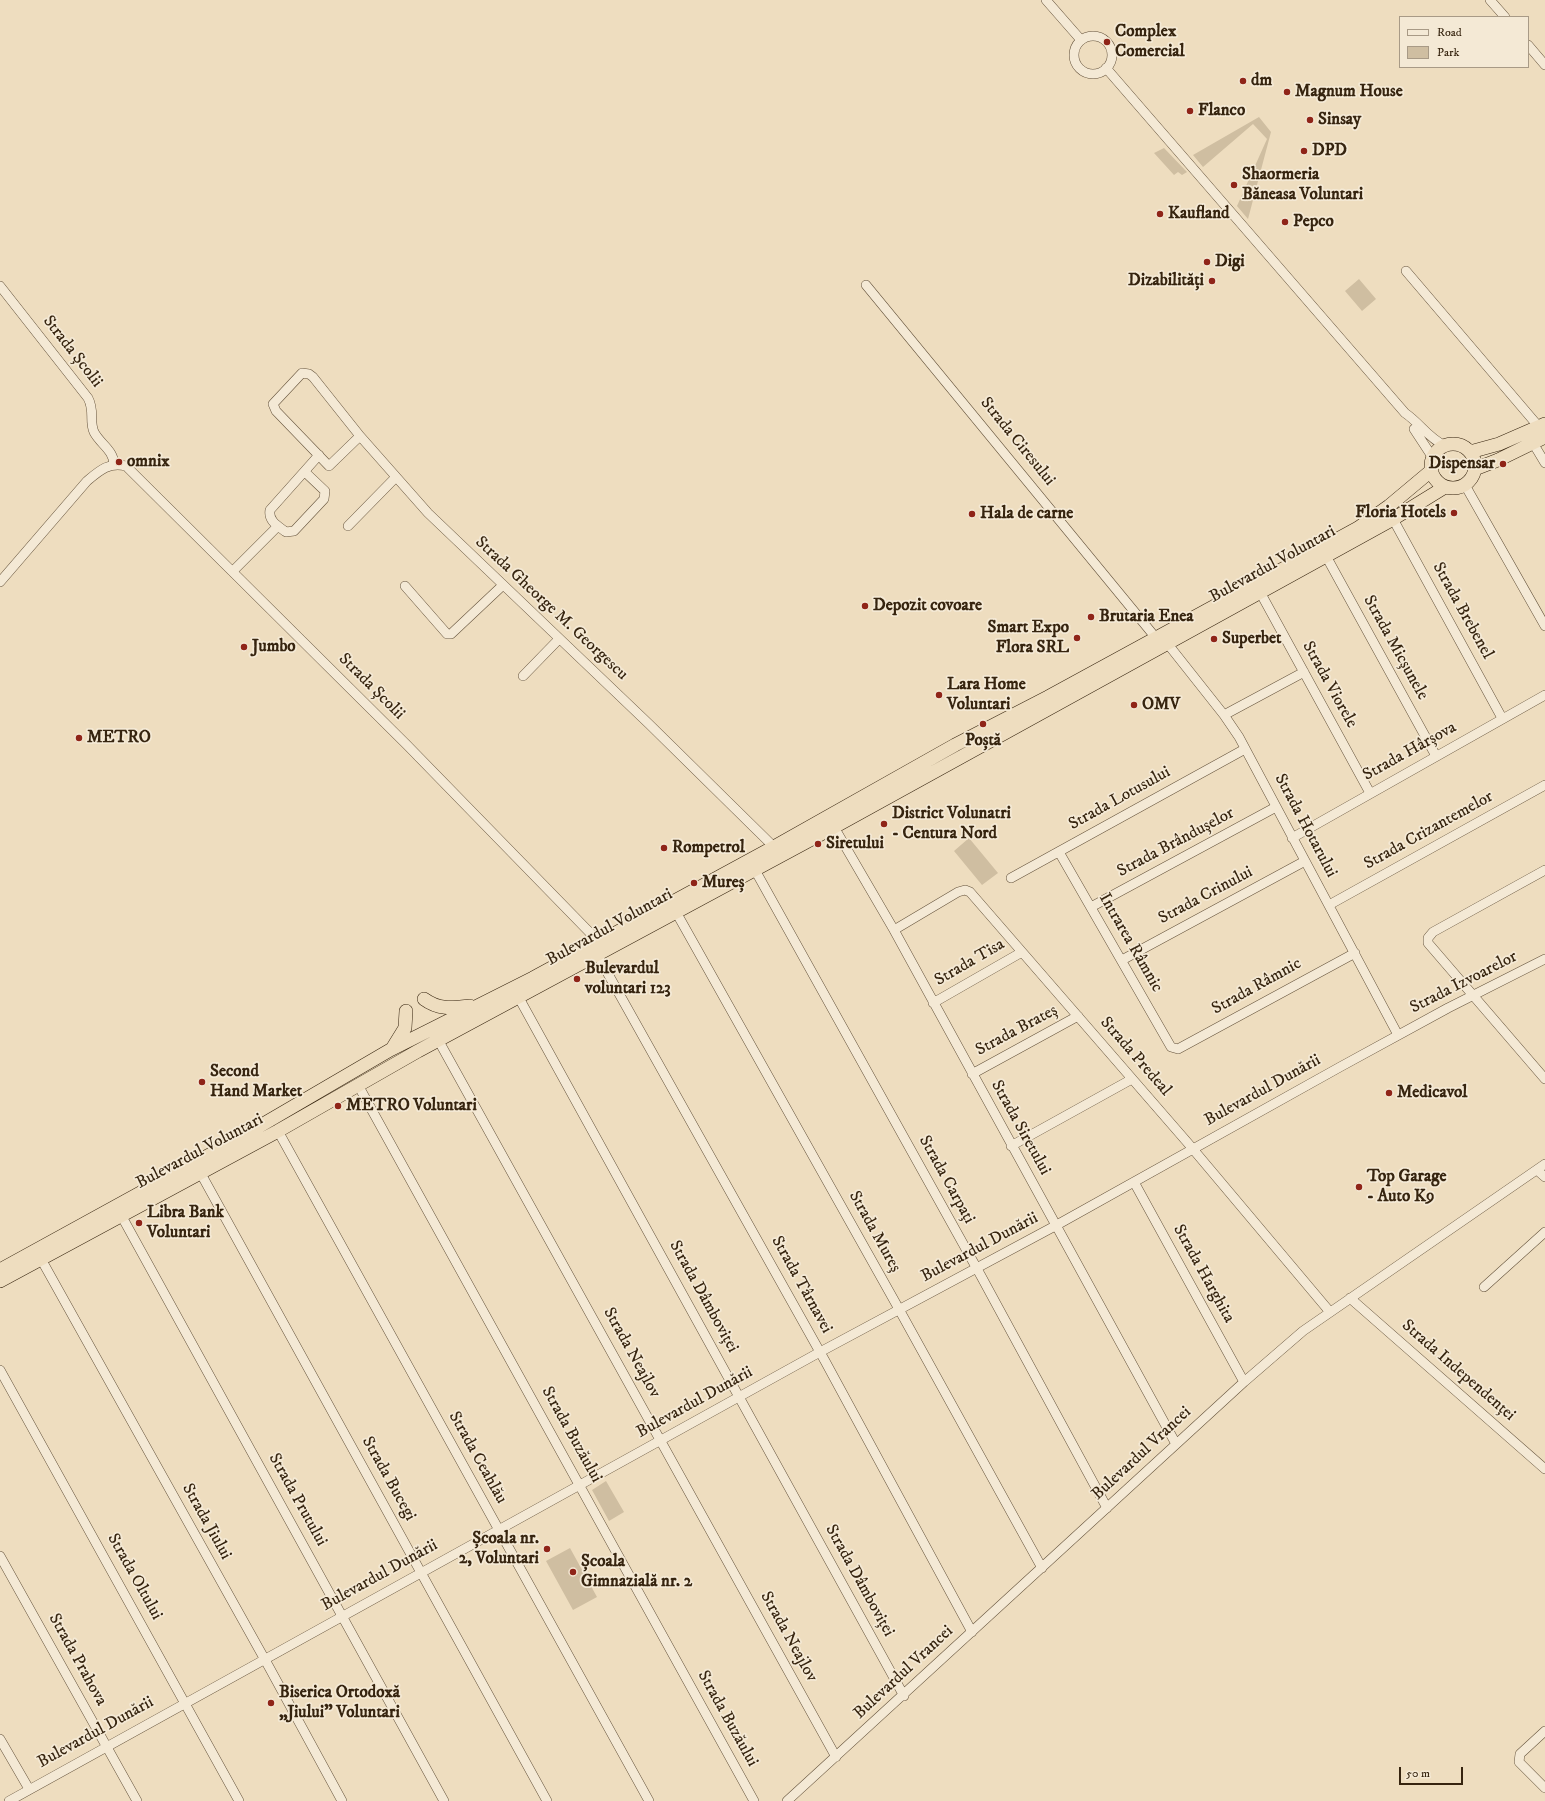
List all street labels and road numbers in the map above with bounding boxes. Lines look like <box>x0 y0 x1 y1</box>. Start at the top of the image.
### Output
street label: Strada Școlii <box>38 312 106 392</box>
street label: Strada Ciresului <box>975 394 1059 490</box>
street label: Bulevardul Voluntari <box>1206 522 1340 608</box>
street label: Strada Gheorge M. Georgescu <box>470 533 632 685</box>
street label: Strada Brebenel <box>1427 559 1497 663</box>
street label: Strada Micșunele <box>1358 592 1432 704</box>
street label: Strada Viorele <box>1297 638 1361 732</box>
street label: Strada Școlii <box>334 650 408 724</box>
street label: Strada Hârșova <box>1360 718 1460 786</box>
street label: Strada Lotusului <box>1066 763 1174 835</box>
street label: Strada Hotarului <box>1269 771 1341 881</box>
street label: Strada Crizantemelor <box>1361 787 1497 875</box>
street label: Strada Brândușelor <box>1114 804 1238 882</box>
street label: Strada Crinului <box>1155 863 1257 929</box>
street label: Bulevardul Voluntari <box>543 885 677 971</box>
street label: Intrarea Râmnic <box>1093 890 1167 996</box>
street label: Strada Tisa <box>931 935 1009 991</box>
street label: Strada Izvoarelor <box>1407 947 1521 1019</box>
street label: Strada Râmnic <box>1209 954 1305 1020</box>
street label: Strada Brateș <box>973 1001 1061 1061</box>
street label: Strada Predeal <box>1095 1013 1175 1101</box>
street label: Bulevardul Dunării <box>1201 1051 1325 1131</box>
street label: Strada Siretului <box>986 1077 1054 1179</box>
street label: Bulevardul Voluntari <box>133 1110 267 1194</box>
street label: Strada Carpați <box>913 1132 979 1228</box>
street label: Strada Mureș <box>843 1188 905 1276</box>
street label: Bulevardul Dunării <box>918 1209 1042 1287</box>
street label: Strada Harghita <box>1168 1221 1238 1327</box>
street label: Strada Târnavei <box>766 1233 836 1337</box>
street label: Strada Dâmboviței <box>664 1237 742 1357</box>
street label: Strada Neajlov <box>598 1304 664 1402</box>
street label: Strada Independenței <box>1397 1316 1519 1426</box>
street label: Bulevardul Dunării <box>633 1363 757 1443</box>
street label: Strada Buzăului <box>536 1383 606 1487</box>
street label: Bulevardul Vrancei <box>1088 1403 1196 1505</box>
street label: Strada Ceahlău <box>443 1408 511 1508</box>
street label: Strada Bucegi <box>356 1433 420 1525</box>
street label: Strada Prutului <box>263 1450 331 1550</box>
street label: Strada Jiului <box>177 1480 235 1564</box>
street label: Strada Dâmboviței <box>820 1521 898 1641</box>
street label: Strada Oltului <box>102 1530 166 1624</box>
street label: Bulevardul Dunării <box>318 1536 442 1616</box>
street label: Strada Neajlov <box>755 1588 821 1686</box>
street label: Strada Prahova <box>43 1610 111 1710</box>
street label: Bulevardul Vrancei <box>850 1622 958 1724</box>
street label: Strada Buzăului <box>692 1667 762 1771</box>
street label: Bulevardul Dunării <box>34 1693 158 1773</box>

